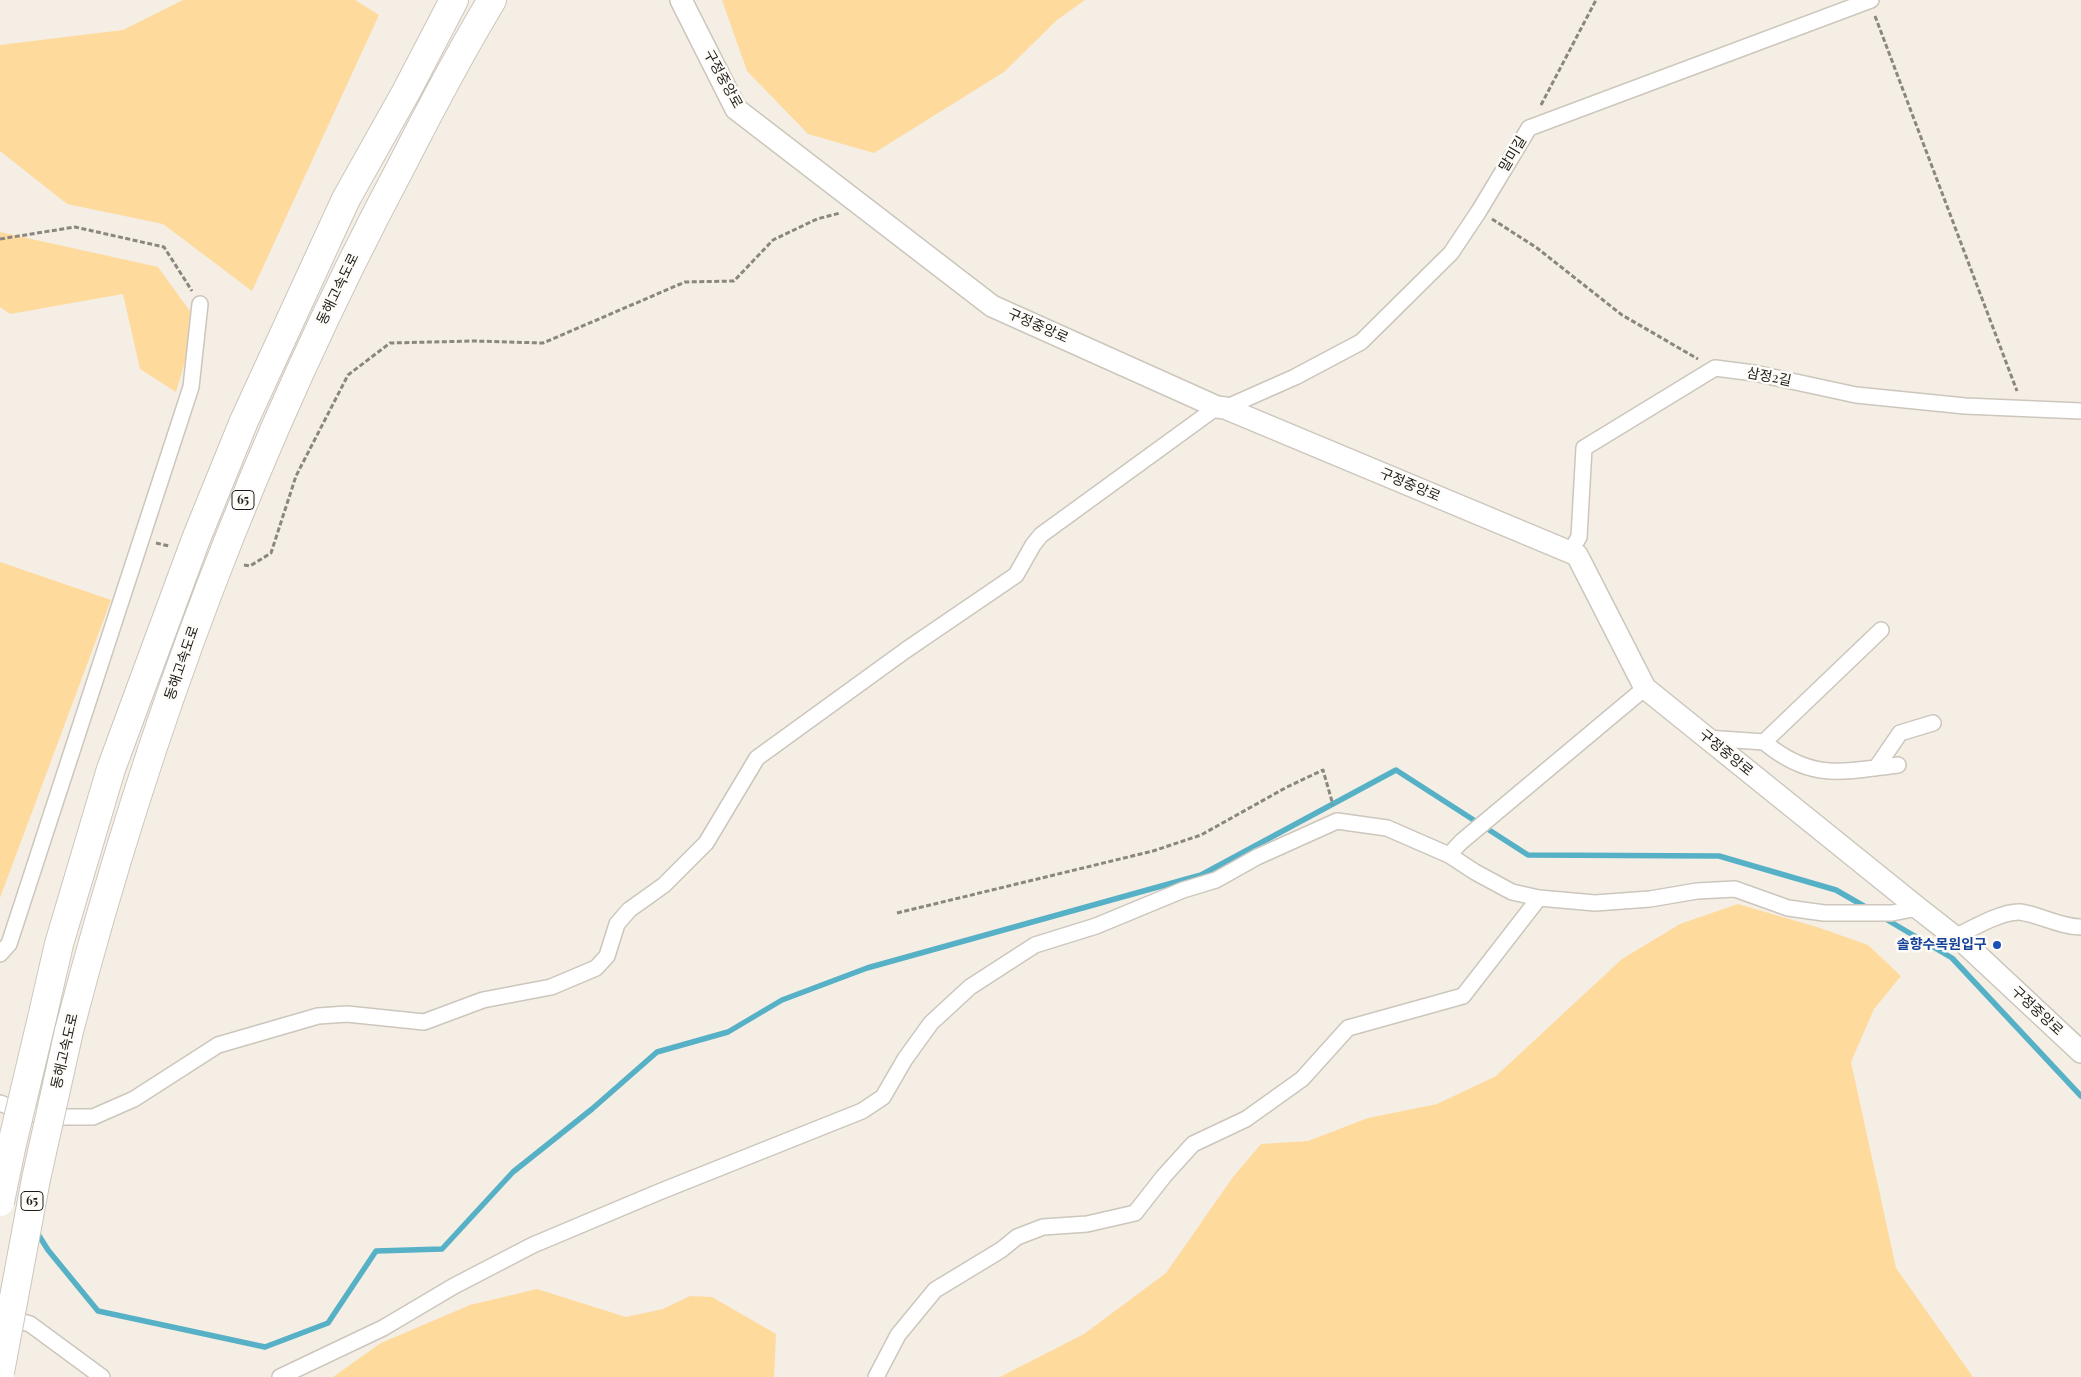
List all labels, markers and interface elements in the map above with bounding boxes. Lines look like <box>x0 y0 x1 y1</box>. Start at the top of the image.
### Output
street label: 구정중앙로 <box>700 47 746 111</box>
street label: 말미길 <box>1496 133 1530 175</box>
street label: 동해고속도로 <box>314 251 362 327</box>
street label: 구정중앙로 <box>1005 305 1071 347</box>
street label: 삼정2길 <box>1745 364 1793 390</box>
street label: 구정중앙로 <box>1377 465 1443 505</box>
road number: 65 <box>232 490 254 510</box>
street label: 동해고속도로 <box>161 624 203 702</box>
street label: 구정중앙로 <box>1696 726 1756 780</box>
place label: 솔향수목원입구 <box>1897 937 1987 953</box>
marker: 솔향수목원입구 <box>1991 939 2003 951</box>
street label: 구정중앙로 <box>2008 983 2066 1039</box>
street label: 동해고속도로 <box>48 1011 82 1091</box>
road number: 65 <box>21 1192 43 1210</box>

